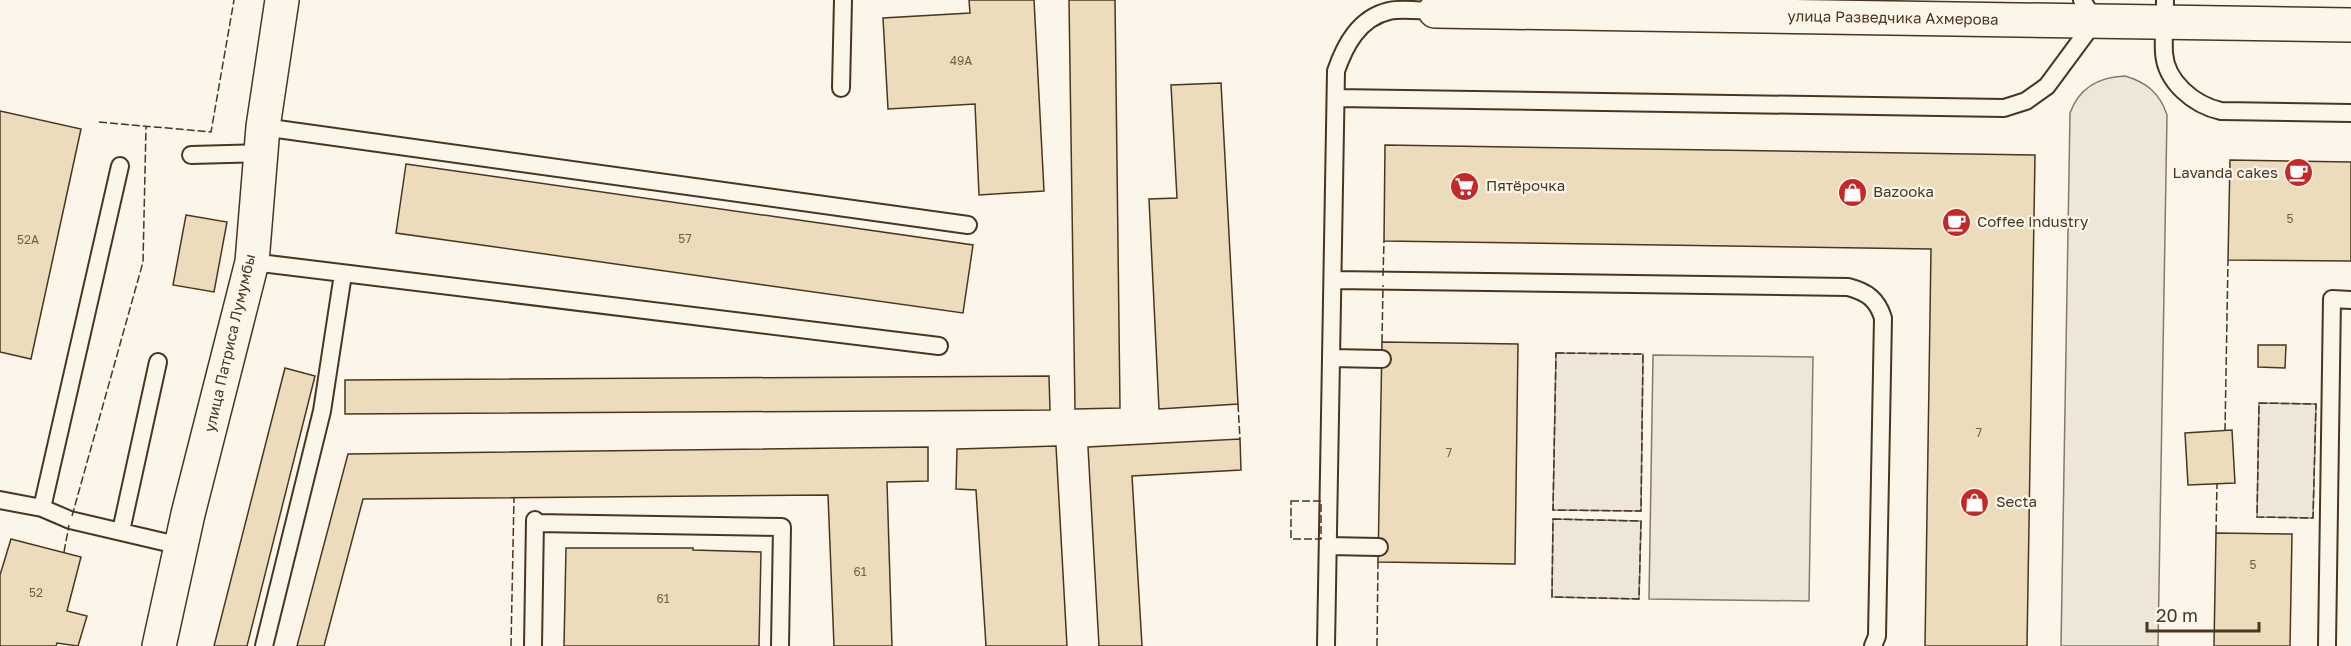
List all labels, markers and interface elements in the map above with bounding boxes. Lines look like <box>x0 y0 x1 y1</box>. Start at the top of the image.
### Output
street label: улица Разведчика Ахмерова <box>1787 6 1999 28</box>
house number: 49А <box>950 53 972 68</box>
cafe icon: Lavanda cakes <box>2283 157 2315 189</box>
place label: Lavanda cakes <box>2173 163 2278 181</box>
supermarket icon: Пятёрочка <box>1449 170 1481 202</box>
place label: Пятёрочка <box>1486 176 1565 194</box>
shop icon: Bazooka <box>1836 176 1868 208</box>
place label: Bazooka <box>1873 182 1934 200</box>
cafe icon: Coffee industry <box>1940 206 1972 238</box>
house number: 5 <box>2287 211 2294 226</box>
place label: Coffee industry <box>1977 212 2089 230</box>
house number: 57 <box>678 231 692 246</box>
house number: 52А <box>17 232 39 247</box>
street label: улица Патриса Лумумбы <box>200 252 258 434</box>
house number: 7 <box>1976 425 1982 440</box>
house number: 7 <box>1446 445 1452 460</box>
shop icon: Secta <box>1959 486 1991 518</box>
place label: Secta <box>1996 492 2037 510</box>
house number: 5 <box>2250 557 2257 572</box>
house number: 61 <box>853 564 867 579</box>
house number: 52 <box>29 585 43 600</box>
house number: 61 <box>656 591 670 606</box>
scale bar <box>2147 595 2260 633</box>
text: 20 m <box>2156 604 2198 626</box>

